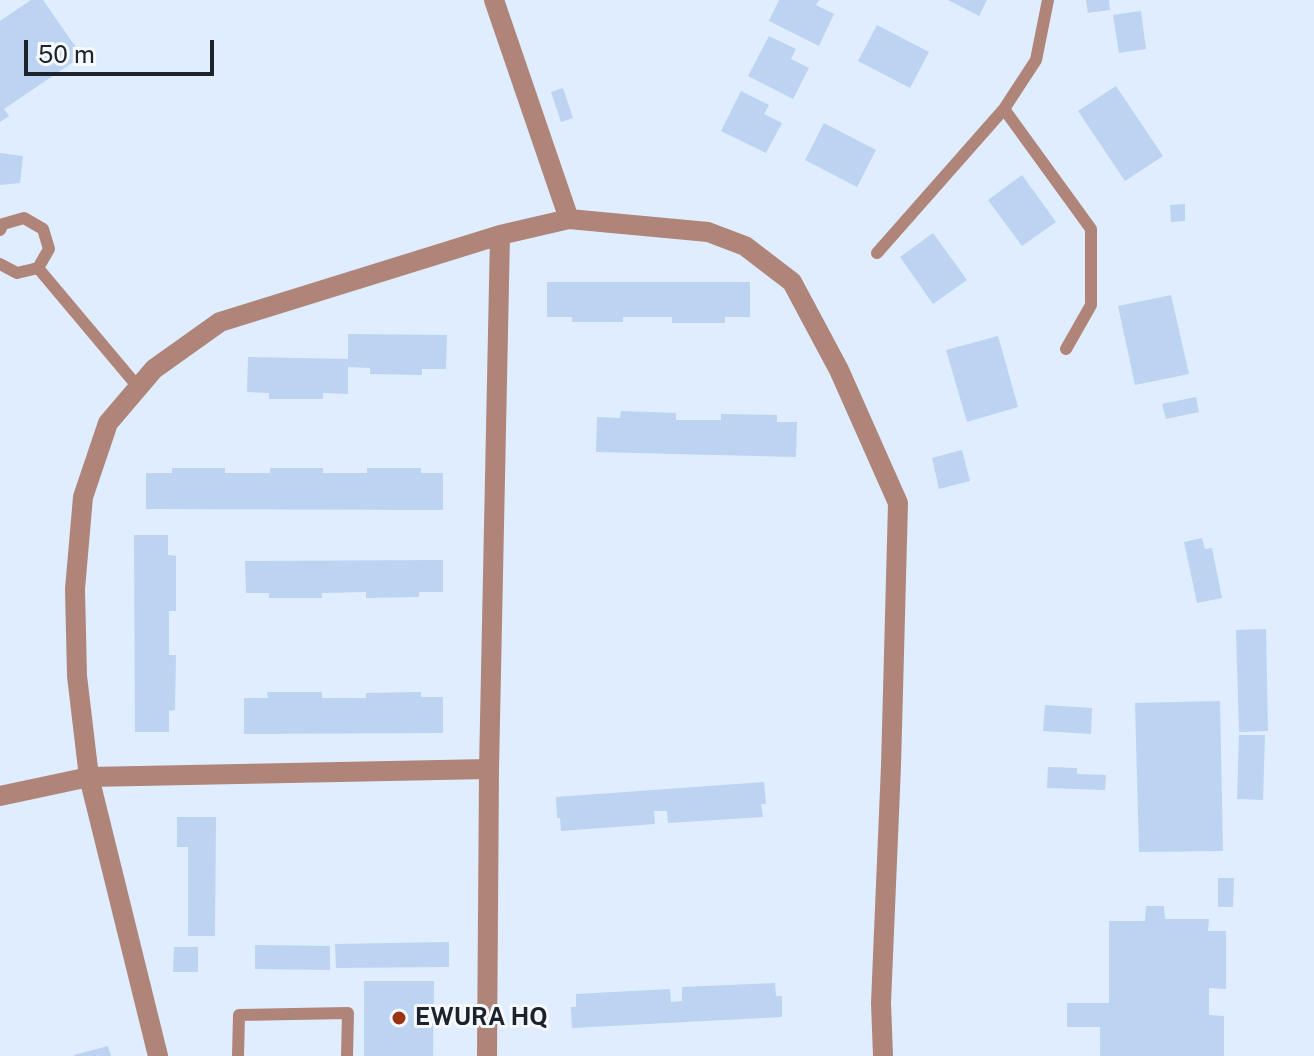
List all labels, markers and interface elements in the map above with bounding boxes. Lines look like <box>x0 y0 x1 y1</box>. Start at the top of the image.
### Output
scale bar <box>28 24 218 74</box>
text: 50 m <box>38 40 95 68</box>
place label: EWURA HQ <box>415 1004 548 1032</box>
marker: EWURA HQ <box>390 1009 408 1027</box>

